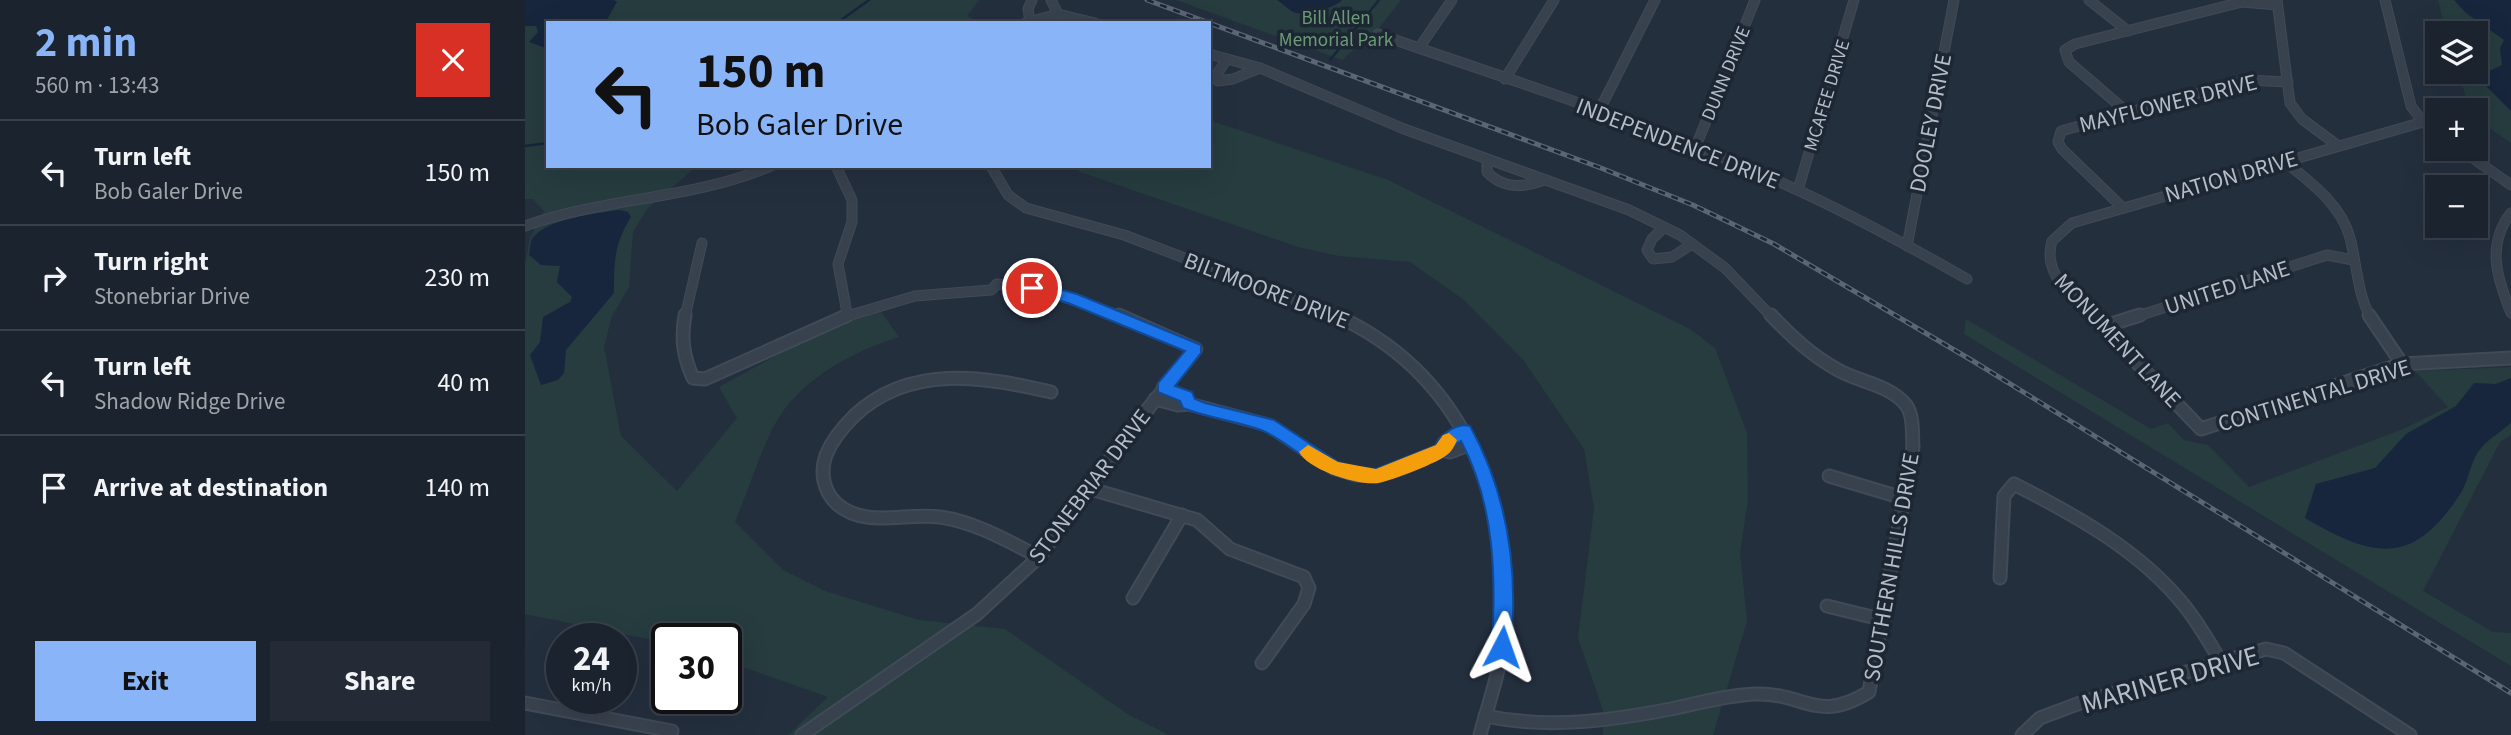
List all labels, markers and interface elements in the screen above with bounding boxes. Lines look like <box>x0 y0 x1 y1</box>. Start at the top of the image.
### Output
park label: Bill Allen Memorial Park <box>1279 5 1394 54</box>
text: 2 min <box>35 13 137 73</box>
map controls <box>2425 21 2488 238</box>
button: layers <box>2425 21 2488 84</box>
street label: DUNN DRIVE <box>1695 22 1758 125</box>
button: close <box>416 23 490 97</box>
street label: MCAFEE DRIVE <box>1798 36 1857 155</box>
text: 150 m <box>696 37 825 107</box>
icon: left <box>581 49 672 140</box>
street label: DOOLEY DRIVE <box>1901 51 1960 195</box>
street label: MAYFLOWER DRIVE <box>2076 65 2260 142</box>
text: 560 m · 13:43 <box>35 69 159 102</box>
street label: INDEPENDENCE DRIVE <box>1571 89 1784 197</box>
button: + <box>2425 98 2488 161</box>
text: Bob Galer Drive <box>696 102 903 148</box>
text: Turn left <box>94 138 191 175</box>
street label: NATION DRIVE <box>2161 142 2301 211</box>
icon: left <box>35 154 73 192</box>
text: 150 m <box>424 154 490 191</box>
text: Bob Galer Drive <box>94 175 243 208</box>
button: − <box>2425 175 2488 238</box>
text: Turn right <box>94 243 209 280</box>
street label: BILTMOORE DRIVE <box>1179 244 1354 337</box>
street label: UNITED LANE <box>2160 252 2294 323</box>
pin <box>1002 258 1062 318</box>
icon: right <box>35 259 73 297</box>
text: 230 m <box>424 259 490 296</box>
street label: MONUMENT LANE <box>2047 266 2189 415</box>
icon: arrive <box>1013 269 1051 307</box>
text: Stonebriar Drive <box>94 280 250 313</box>
text: Turn left <box>94 348 191 385</box>
street label: CONTINENTAL DRIVE <box>2214 350 2415 440</box>
icon: left <box>35 364 73 402</box>
text: 40 m <box>437 364 490 401</box>
text: Shadow Ridge Drive <box>94 385 285 418</box>
street label: STONEBRIAR DRIVE <box>1020 402 1159 570</box>
street label: SOUTHERN HILLS DRIVE <box>1855 450 1928 684</box>
icon: arrive <box>35 469 73 507</box>
text: Arrive at destination <box>94 469 328 506</box>
text: 140 m <box>424 469 490 506</box>
position arrow <box>1465 610 1539 684</box>
speed limit sign: 30 <box>651 623 742 714</box>
text: 24 <box>573 634 610 684</box>
street label: MARINER DRIVE <box>2077 636 2264 724</box>
button: Exit <box>35 641 256 721</box>
button: Share <box>270 641 490 721</box>
text: km/h <box>572 673 611 698</box>

